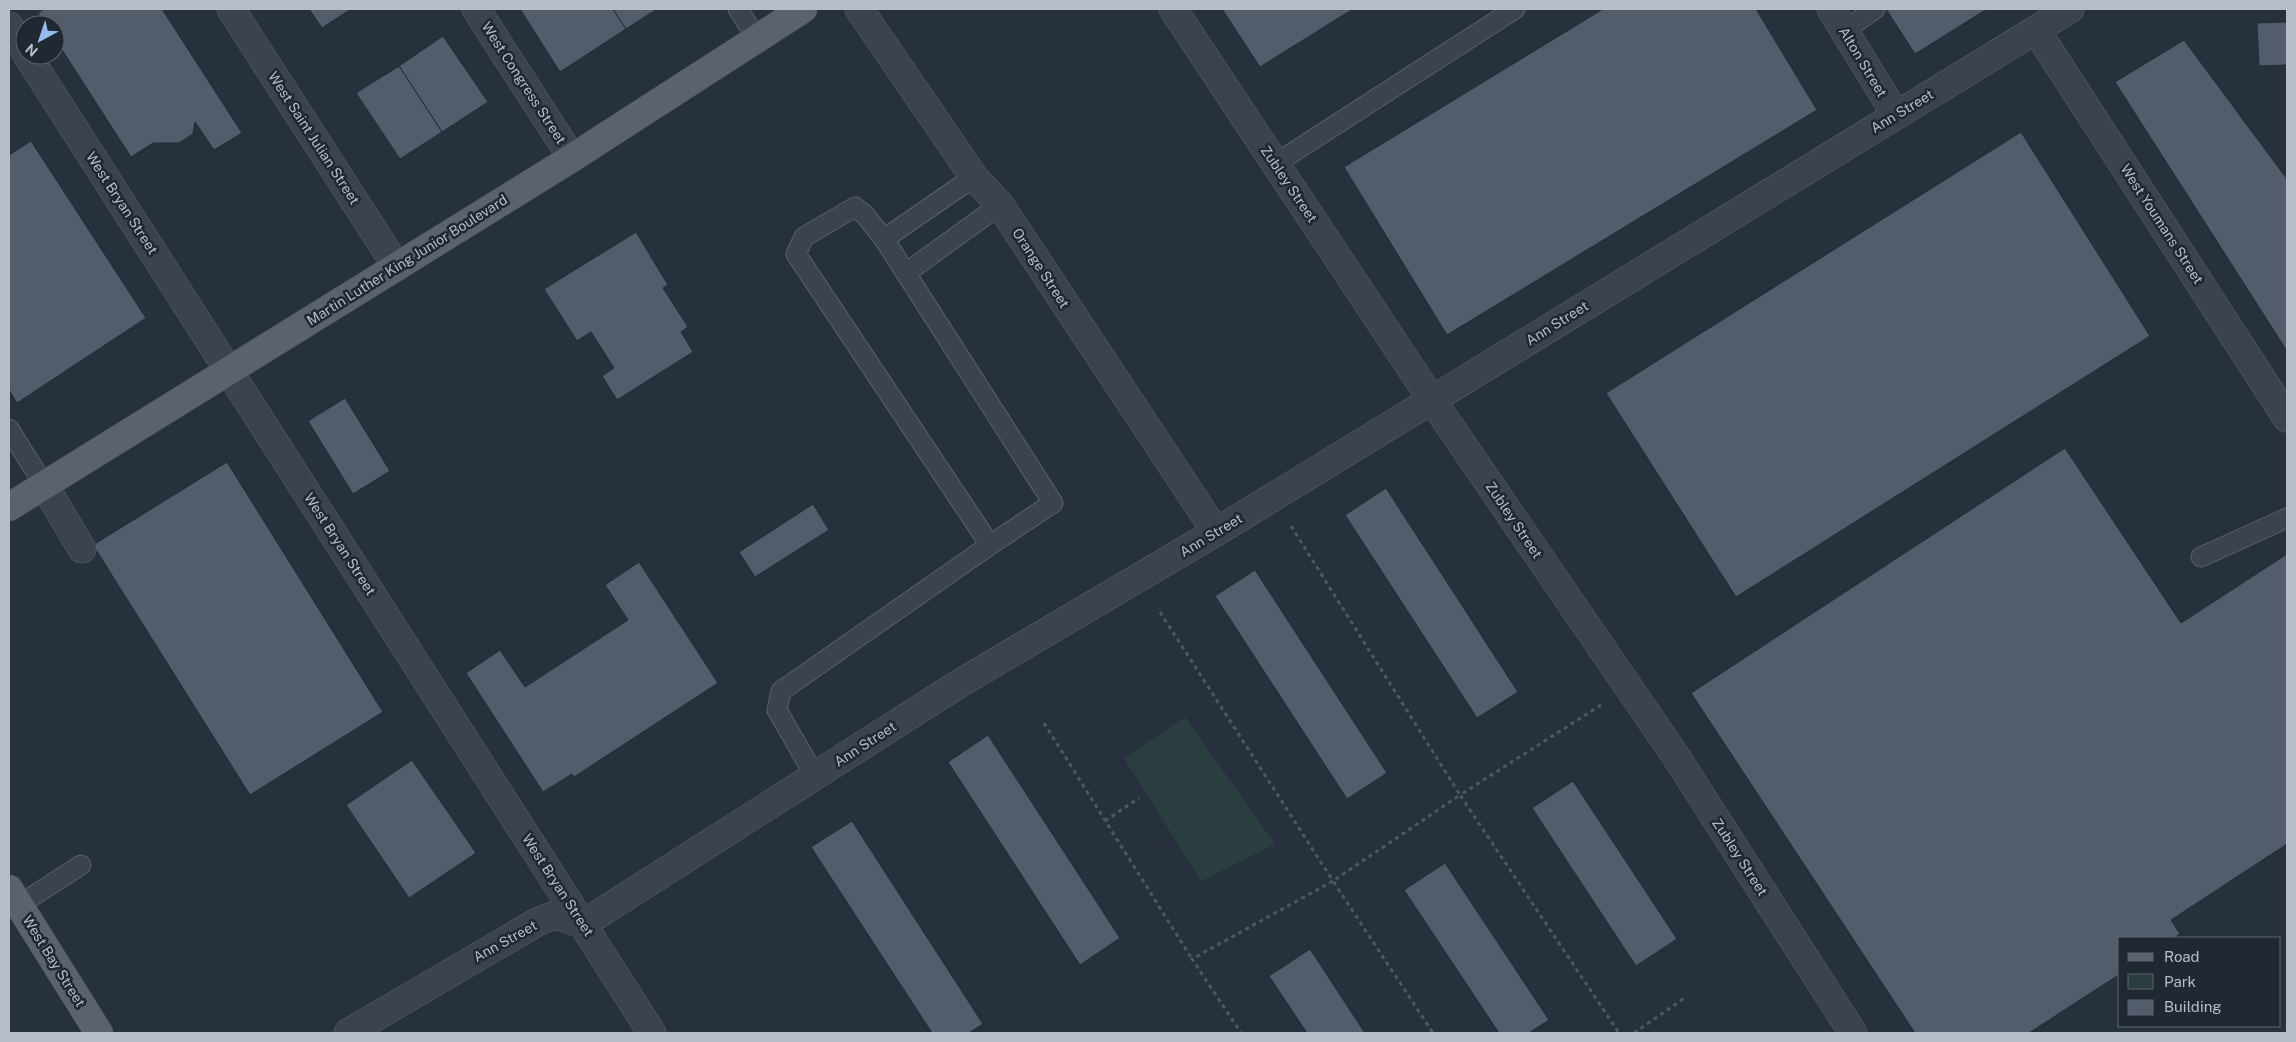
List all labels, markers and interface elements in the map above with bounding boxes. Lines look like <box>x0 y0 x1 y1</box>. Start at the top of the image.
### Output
north arrow <box>15 15 65 65</box>
street label: West Congress Street <box>479 19 569 147</box>
street label: Alton Street <box>1836 24 1890 100</box>
text: N <box>22 40 41 60</box>
street label: West Saint Julian Street <box>265 69 363 207</box>
street label: Ann Street <box>1868 86 1936 136</box>
street label: Zubley Street <box>1258 143 1320 225</box>
street label: West Bryan Street <box>83 149 161 257</box>
street label: West Youmans Street <box>2117 161 2207 287</box>
street label: Martin Luther King Junior Boulevard <box>304 191 510 329</box>
street label: Orange Street <box>1009 225 1073 311</box>
street label: Ann Street <box>1523 298 1591 348</box>
street label: Zubley Street <box>1483 479 1545 561</box>
street label: West Bryan Street <box>301 490 379 598</box>
street label: Ann Street <box>1177 510 1245 560</box>
street label: Ann Street <box>831 718 899 770</box>
street label: Zubley Street <box>1709 815 1771 899</box>
street label: West Bryan Street <box>519 831 597 939</box>
street label: West Bay Street <box>19 912 89 1010</box>
street label: Ann Street <box>470 917 540 965</box>
legend <box>2118 937 2281 1027</box>
text: Road <box>2164 948 2200 965</box>
text: Park <box>2164 973 2196 990</box>
text: Building <box>2164 998 2222 1015</box>

